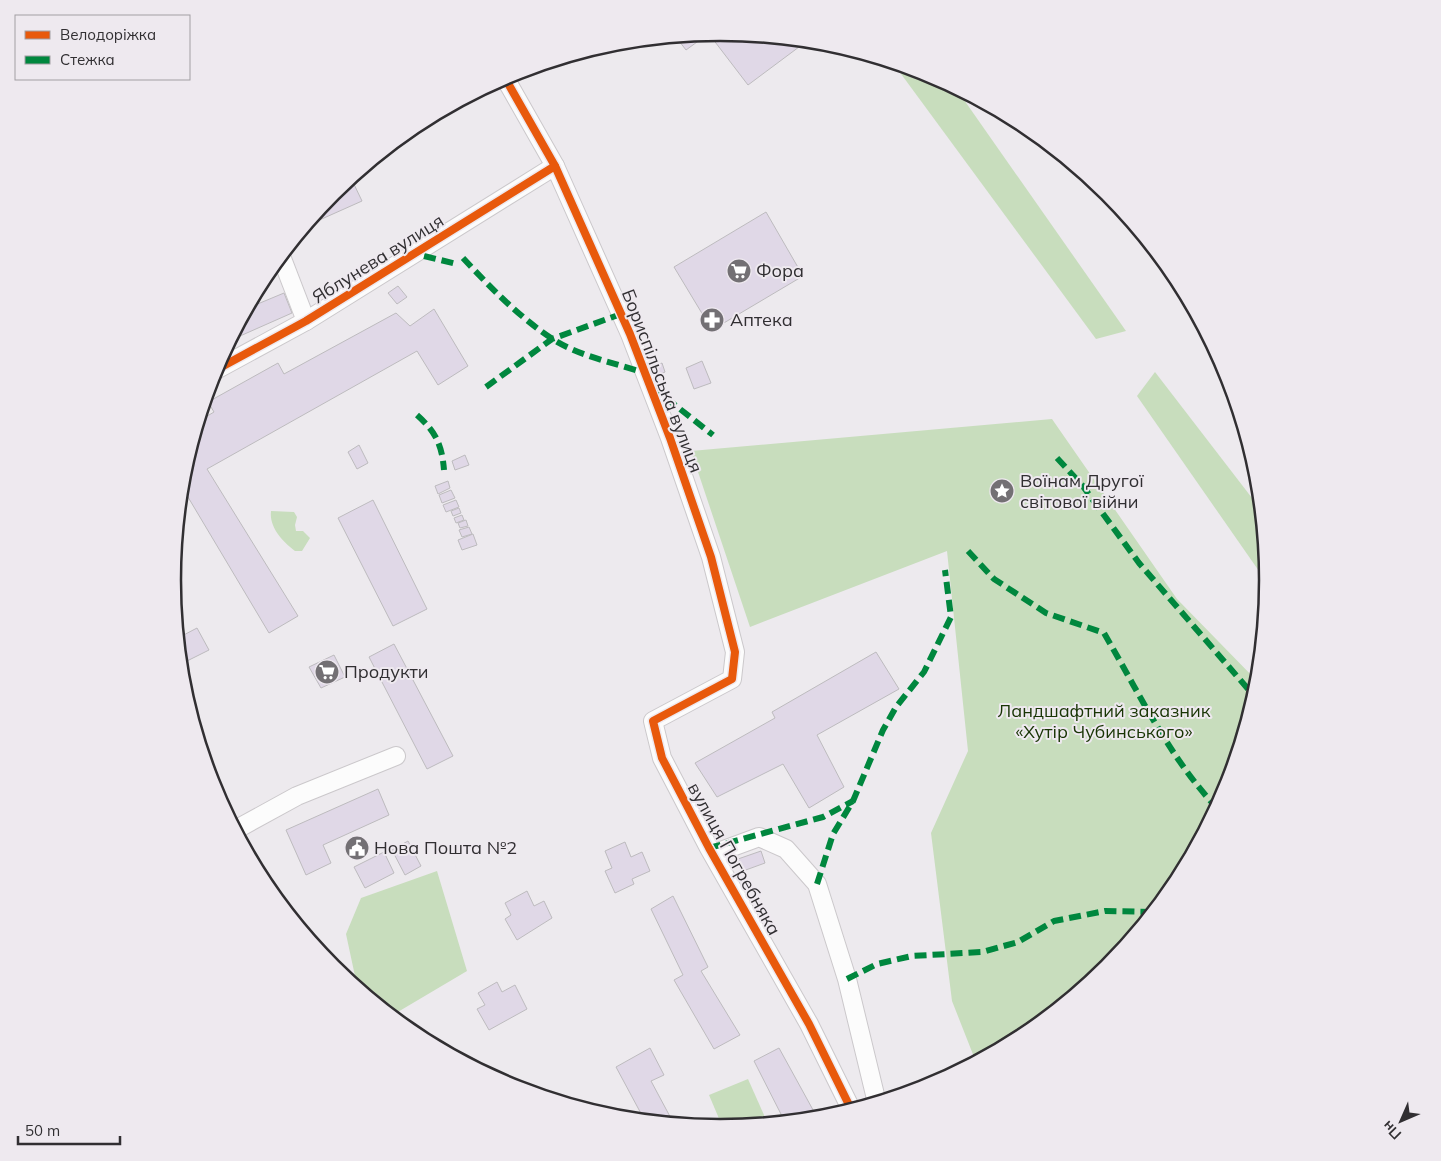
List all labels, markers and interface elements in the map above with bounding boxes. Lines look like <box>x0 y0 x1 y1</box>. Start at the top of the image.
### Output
legend <box>15 15 190 80</box>
text: Велодоріжка <box>60 25 156 44</box>
text: Стежка <box>60 50 115 69</box>
street label: Яблунева вулиця <box>308 209 448 308</box>
supermarket icon: Фора <box>726 258 752 284</box>
place label: Фора <box>756 259 804 282</box>
street label: Бориспільська вулиця <box>617 286 708 476</box>
pharmacy icon: Аптека <box>699 307 725 333</box>
place label: Аптека <box>730 308 793 331</box>
place label: Воїнам Другої світової війни <box>1020 469 1144 513</box>
place icon: Воїнам Другої світової війни <box>989 478 1015 504</box>
supermarket icon: Продукти <box>314 659 340 685</box>
place label: Продукти <box>344 660 428 683</box>
park label: Ландшафтний заказник «Хутір Чубинського» <box>998 699 1211 743</box>
street label: вулиця Погребняка <box>683 778 786 939</box>
public building icon: Нова Пошта №2 <box>344 835 370 861</box>
place label: Нова Пошта №2 <box>374 836 517 859</box>
north arrow <box>1376 1096 1426 1146</box>
scale bar <box>18 1114 120 1146</box>
text: Пн <box>1379 1117 1405 1143</box>
text: 50 m <box>25 1121 60 1140</box>

